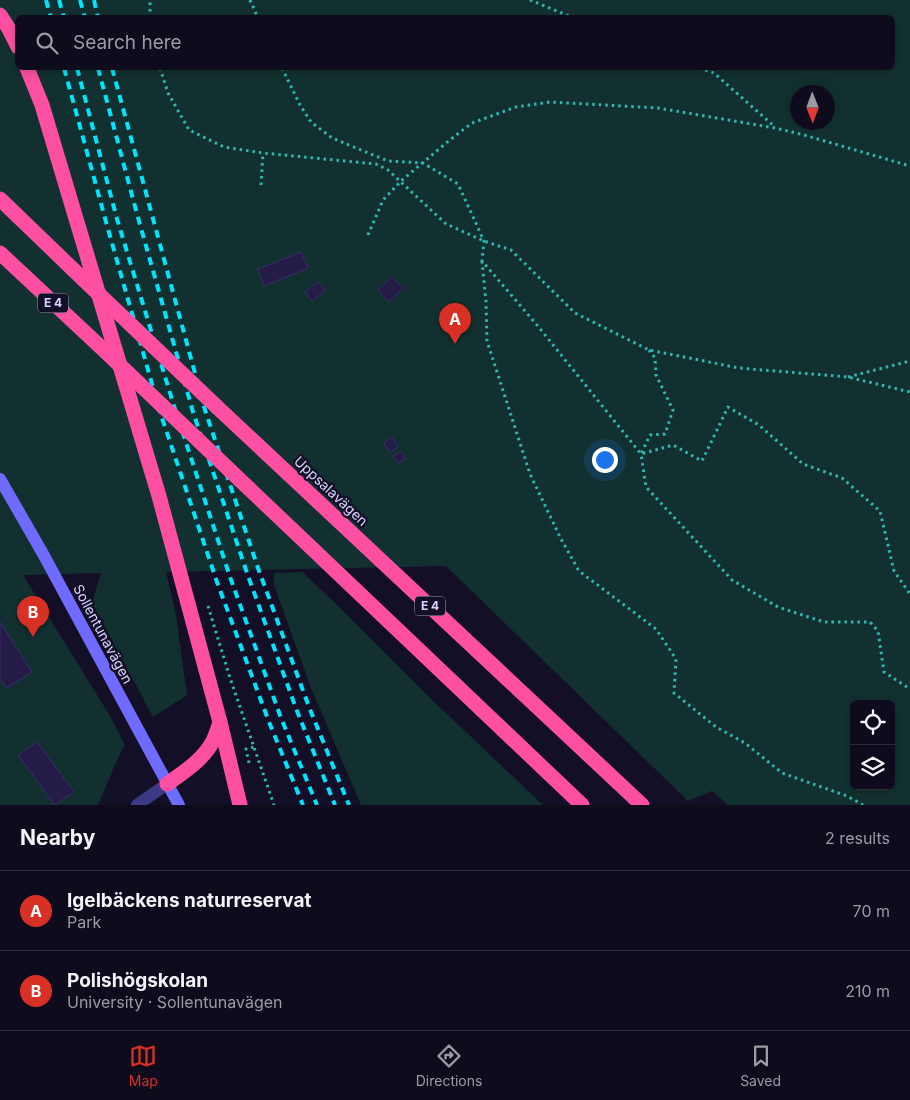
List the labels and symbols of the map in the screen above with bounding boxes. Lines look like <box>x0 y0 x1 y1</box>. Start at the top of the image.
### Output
north arrow <box>790 85 835 130</box>
road number: E 4 <box>38 294 68 312</box>
pin: A <box>439 303 471 344</box>
your location <box>592 447 618 473</box>
street label: Uppsalavägen <box>291 452 372 529</box>
street label: Sollentunavägen <box>70 581 137 686</box>
pin: B <box>17 596 49 637</box>
road number: E 4 <box>415 596 445 616</box>

